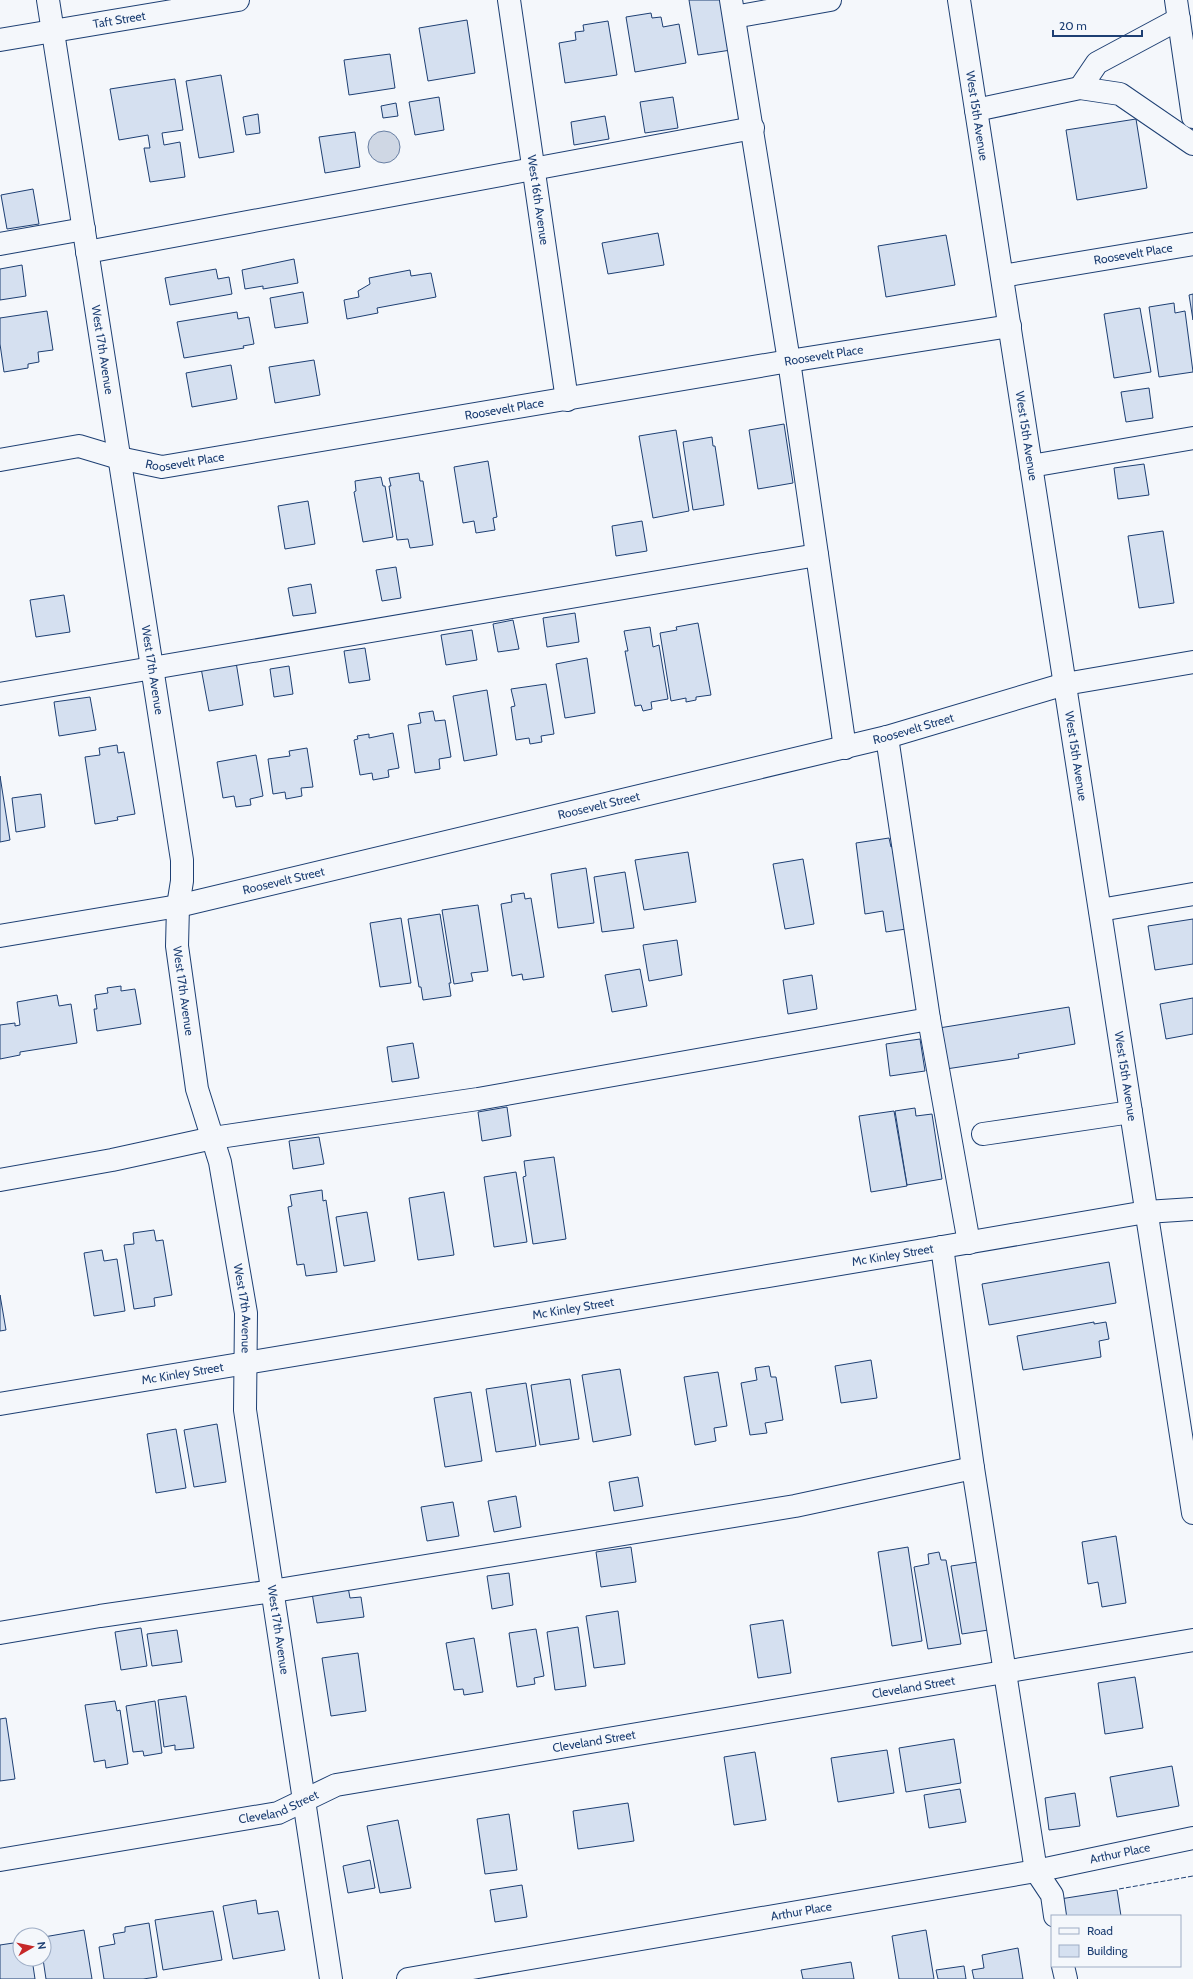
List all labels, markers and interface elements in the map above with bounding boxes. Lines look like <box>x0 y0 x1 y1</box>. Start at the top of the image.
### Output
street label: Taft Street <box>92 8 147 31</box>
scale bar <box>1053 12 1142 38</box>
text: 20 m <box>1059 18 1087 33</box>
street label: West 15th Avenue <box>963 70 992 161</box>
street label: West 16th Avenue <box>525 154 552 246</box>
street label: Roosevelt Place <box>1093 240 1174 268</box>
street label: West 17th Avenue <box>89 304 117 395</box>
street label: Roosevelt Place <box>783 341 864 369</box>
street label: West 15th Avenue <box>1013 390 1041 482</box>
street label: Roosevelt Place <box>464 395 545 423</box>
street label: Roosevelt Place <box>144 449 225 474</box>
street label: West 17th Avenue <box>139 624 167 716</box>
street label: Roosevelt Street <box>871 710 956 747</box>
street label: West 15th Avenue <box>1062 710 1091 802</box>
street label: Roosevelt Street <box>556 788 641 822</box>
street label: Roosevelt Street <box>241 863 326 897</box>
street label: West 17th Avenue <box>170 945 197 1036</box>
street label: West 15th Avenue <box>1112 1030 1140 1122</box>
street label: Mc Kinley Street <box>851 1241 935 1269</box>
street label: West 17th Avenue <box>231 1262 254 1353</box>
street label: Mc Kinley Street <box>531 1294 615 1322</box>
street label: Mc Kinley Street <box>140 1359 224 1387</box>
street label: West 17th Avenue <box>265 1584 293 1675</box>
street label: Cleveland Street <box>871 1672 956 1701</box>
street label: Cleveland Street <box>551 1726 636 1755</box>
street label: Cleveland Street <box>237 1787 321 1827</box>
street label: Arthur Place <box>1088 1839 1151 1867</box>
street label: Arthur Place <box>770 1898 833 1923</box>
legend <box>1051 1915 1181 1967</box>
text: Road <box>1087 1923 1113 1938</box>
north arrow <box>12 1927 52 1967</box>
text: N <box>34 1940 49 1950</box>
text: Building <box>1087 1943 1129 1958</box>

